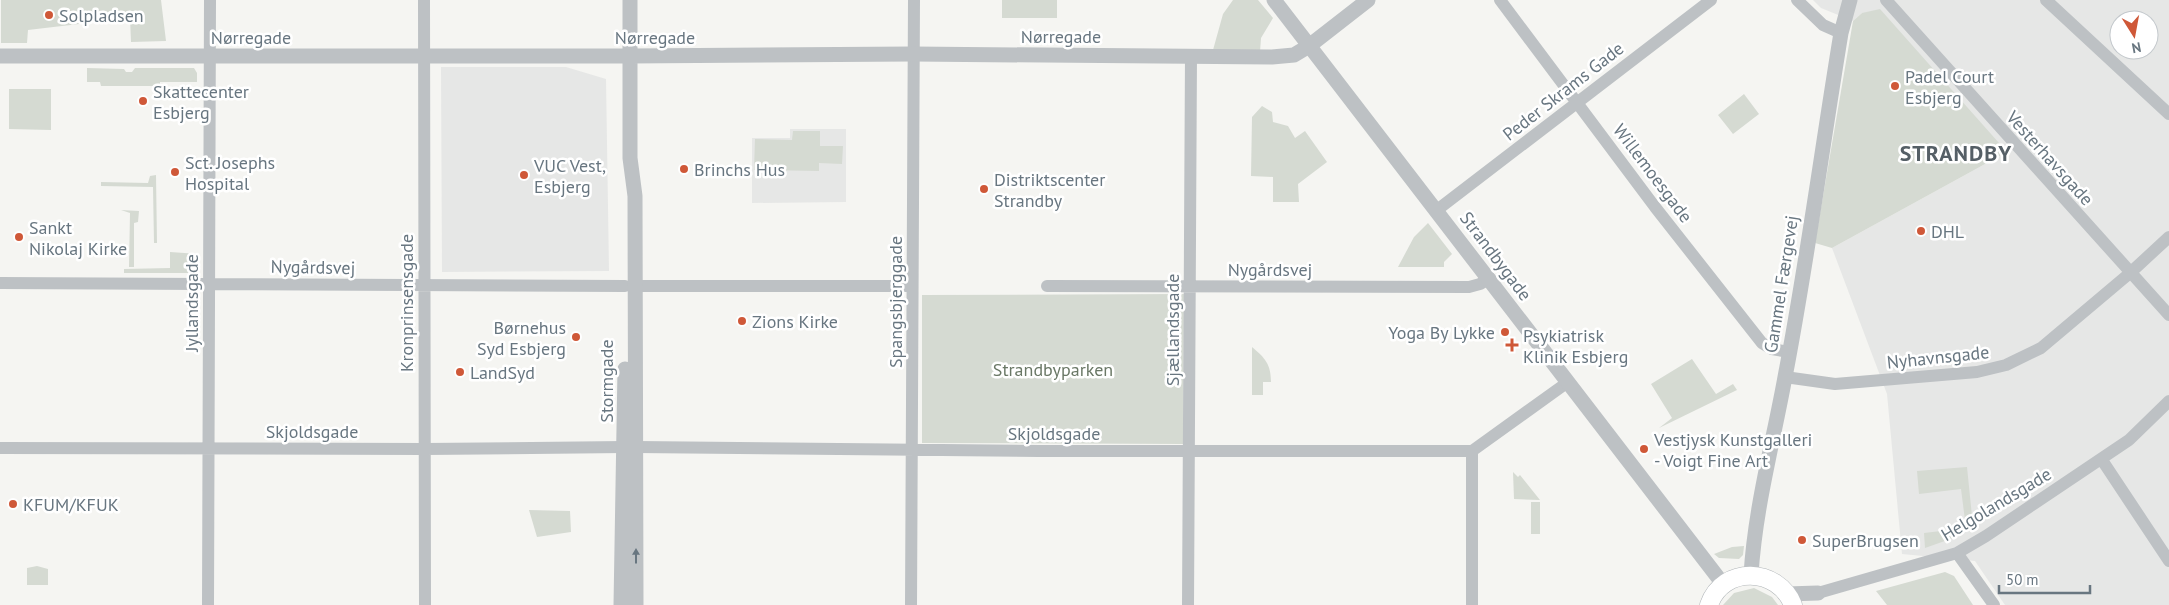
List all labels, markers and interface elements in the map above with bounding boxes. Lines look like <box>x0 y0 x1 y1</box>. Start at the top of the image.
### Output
place label: Solpladsen <box>59 4 144 27</box>
marker: Solpladsen <box>43 9 55 21</box>
north arrow <box>2109 10 2159 60</box>
street label: Nørregade <box>1021 25 1101 48</box>
street label: Nørregade <box>211 26 291 49</box>
street label: Nørregade <box>615 26 695 49</box>
street label: Peder Skrams Gade <box>1498 37 1628 145</box>
text: N <box>2130 38 2143 57</box>
place label: Padel Court Esbjerg <box>1905 65 1994 109</box>
place label: Skattecenter Esbjerg <box>153 80 249 124</box>
marker: Padel Court Esbjerg <box>1889 80 1901 92</box>
marker: Skattecenter Esbjerg <box>137 95 149 107</box>
street label: Vesterhavsgade <box>2001 105 2099 210</box>
street label: Willemoesgade <box>1608 119 1698 227</box>
district label: STRANDBY <box>1900 139 2012 167</box>
place label: Sct. Josephs Hospital <box>185 151 275 195</box>
place label: VUC Vest, Esbjerg <box>533 154 606 198</box>
place label: Brinchs Hus <box>694 158 785 181</box>
marker: Brinchs Hus <box>678 163 690 175</box>
marker: Sct. Josephs Hospital <box>169 166 181 178</box>
place label: Distriktscenter Strandby <box>994 168 1105 212</box>
marker: VUC Vest, Esbjerg <box>518 169 530 181</box>
marker: Distriktscenter Strandby <box>978 183 990 195</box>
street label: Strandbygade <box>1455 207 1537 305</box>
street label: Gammel Færgevej <box>1759 214 1803 354</box>
place label: Sankt Nikolaj Kirke <box>29 216 127 260</box>
place label: DHL <box>1931 220 1964 243</box>
marker: DHL <box>1915 225 1927 237</box>
marker: Sankt Nikolaj Kirke <box>13 231 25 243</box>
street label: Kronprinsensgade <box>395 234 418 372</box>
street label: Spangsbjerggade <box>884 236 907 368</box>
street label: Jyllandsgade <box>180 254 203 353</box>
street label: Nygårdsvej <box>270 255 356 279</box>
street label: Nygårdsvej <box>1228 258 1312 281</box>
street label: Sjællandsgade <box>1161 274 1184 386</box>
place label: Zions Kirke <box>752 310 838 333</box>
marker: Zions Kirke <box>736 315 748 327</box>
place label: Børnehus Syd Esbjerg <box>477 316 566 360</box>
place label: Yoga By Lykke <box>1388 321 1495 344</box>
place label: Psykiatrisk Klinik Esbjerg <box>1523 324 1628 368</box>
marker: Yoga By Lykke <box>1499 326 1511 338</box>
marker: Børnehus Syd Esbjerg <box>570 331 582 343</box>
marker: Psykiatrisk Klinik Esbjerg <box>1505 338 1519 352</box>
street label: Stormgade <box>595 339 618 423</box>
street label: Nyhavnsgade <box>1886 340 1990 374</box>
park label: Strandbyparken <box>993 358 1113 381</box>
place label: LandSyd <box>470 361 535 384</box>
marker: LandSyd <box>454 366 466 378</box>
street label: Skjoldsgade <box>266 420 358 443</box>
street label: Skjoldsgade <box>1008 422 1100 445</box>
place label: Vestjysk Kunstgalleri - Voigt Fine Art <box>1653 428 1812 472</box>
marker: Vestjysk Kunstgalleri - Voigt Fine Art <box>1638 443 1650 455</box>
street label: Helgolandsgade <box>1937 462 2055 546</box>
place label: KFUM/KFUK <box>23 493 119 516</box>
marker: KFUM/KFUK <box>7 498 19 510</box>
place label: SuperBrugsen <box>1812 529 1919 552</box>
marker: SuperBrugsen <box>1796 534 1808 546</box>
one-way arrow <box>632 548 640 564</box>
scale bar <box>1999 562 2090 594</box>
text: 50 m <box>2006 570 2039 589</box>

